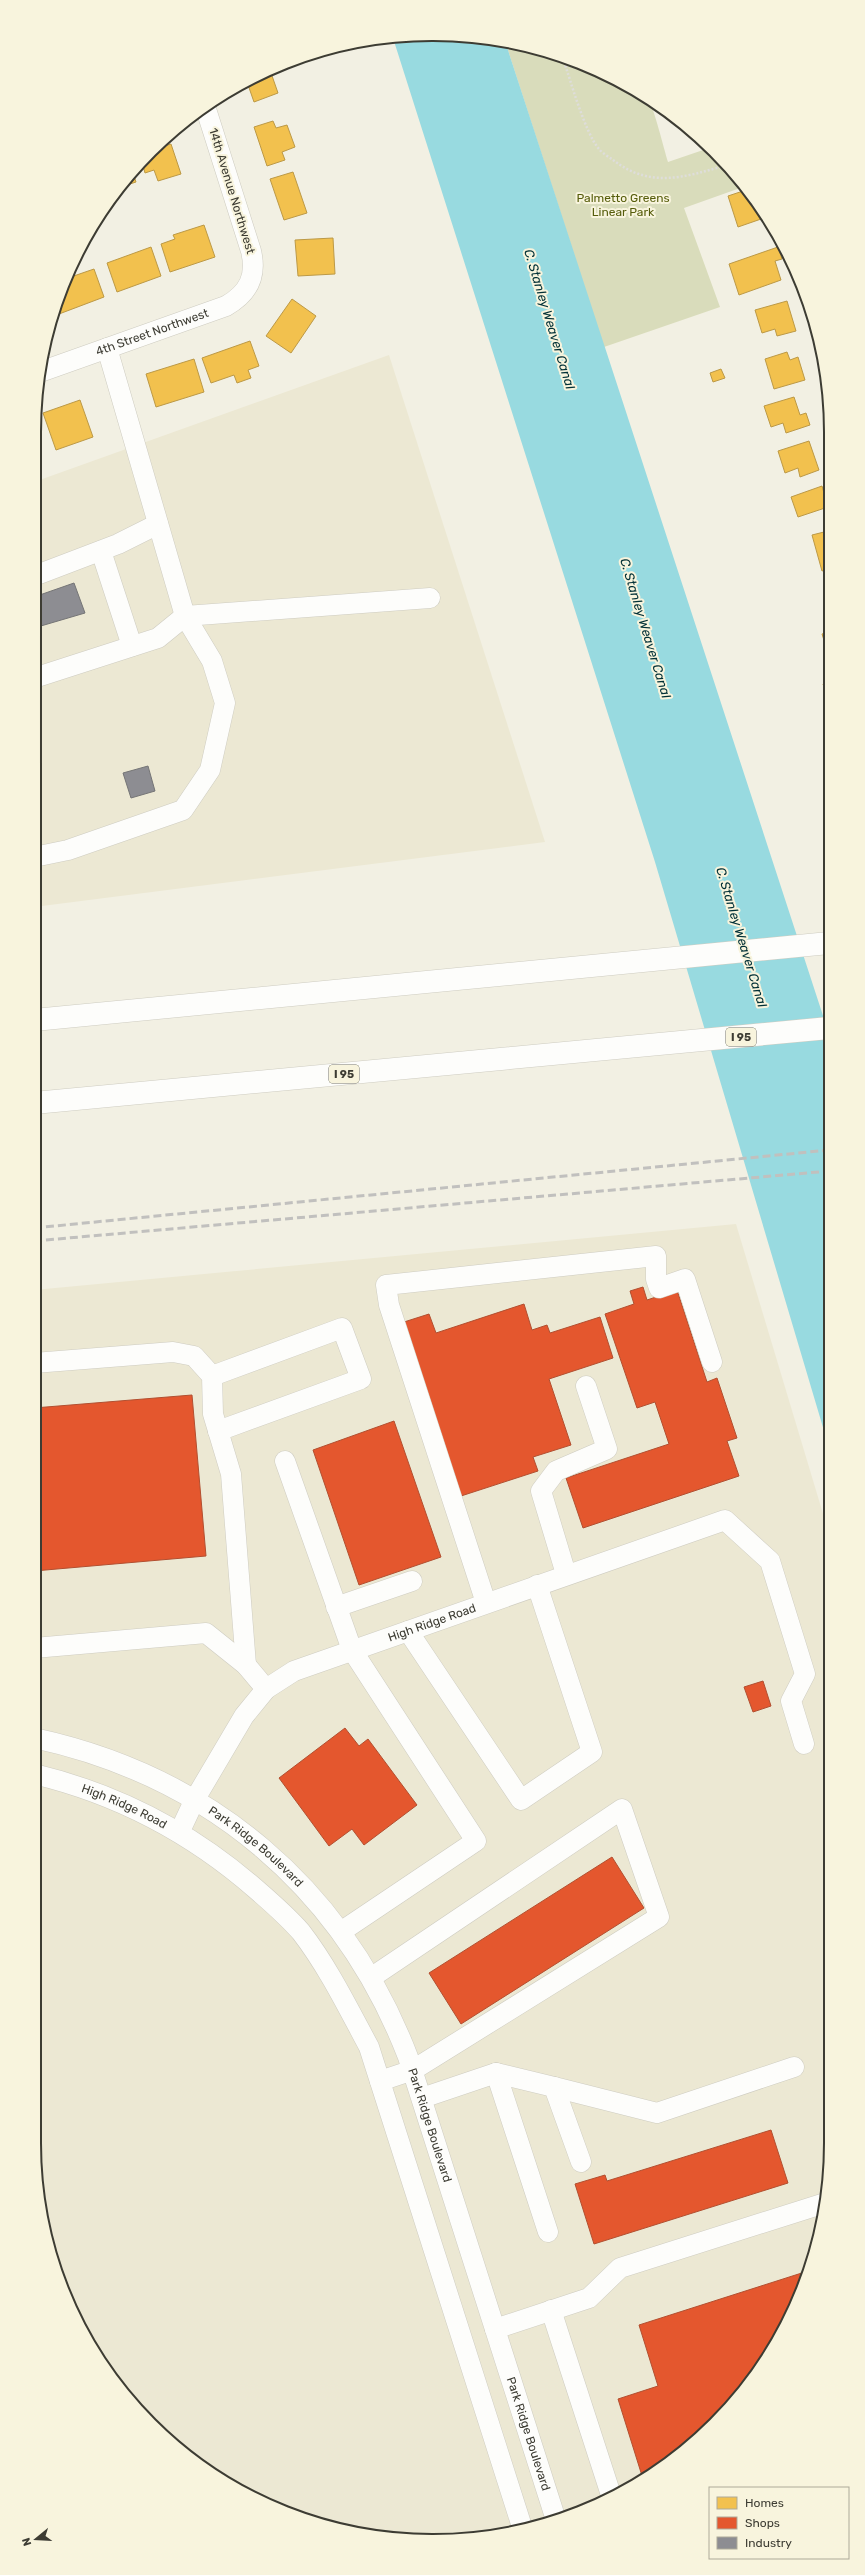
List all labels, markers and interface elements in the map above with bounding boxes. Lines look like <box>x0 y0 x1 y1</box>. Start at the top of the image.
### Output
street label: 14th Avenue Northwest <box>206 126 258 256</box>
park label: Palmetto Greens Linear Park <box>576 191 670 219</box>
water label: C. Stanley Weaver Canal <box>521 247 578 392</box>
street label: 4th Street Northwest <box>94 306 211 359</box>
water label: C. Stanley Weaver Canal <box>617 556 674 701</box>
water label: C. Stanley Weaver Canal <box>713 865 770 1010</box>
road number: I 95 <box>726 1028 756 1046</box>
road number: I 95 <box>329 1065 359 1083</box>
street label: High Ridge Road <box>386 1601 478 1645</box>
street label: High Ridge Road <box>80 1781 169 1831</box>
street label: Park Ridge Boulevard <box>206 1803 306 1890</box>
street label: Park Ridge Boulevard <box>405 2067 455 2184</box>
street label: Park Ridge Boulevard <box>504 2375 553 2493</box>
legend <box>709 2487 849 2559</box>
text: Homes <box>745 2496 784 2510</box>
text: Shops <box>745 2516 780 2530</box>
north arrow <box>16 2519 56 2559</box>
text: N <box>20 2536 34 2548</box>
text: Industry <box>745 2536 792 2550</box>

